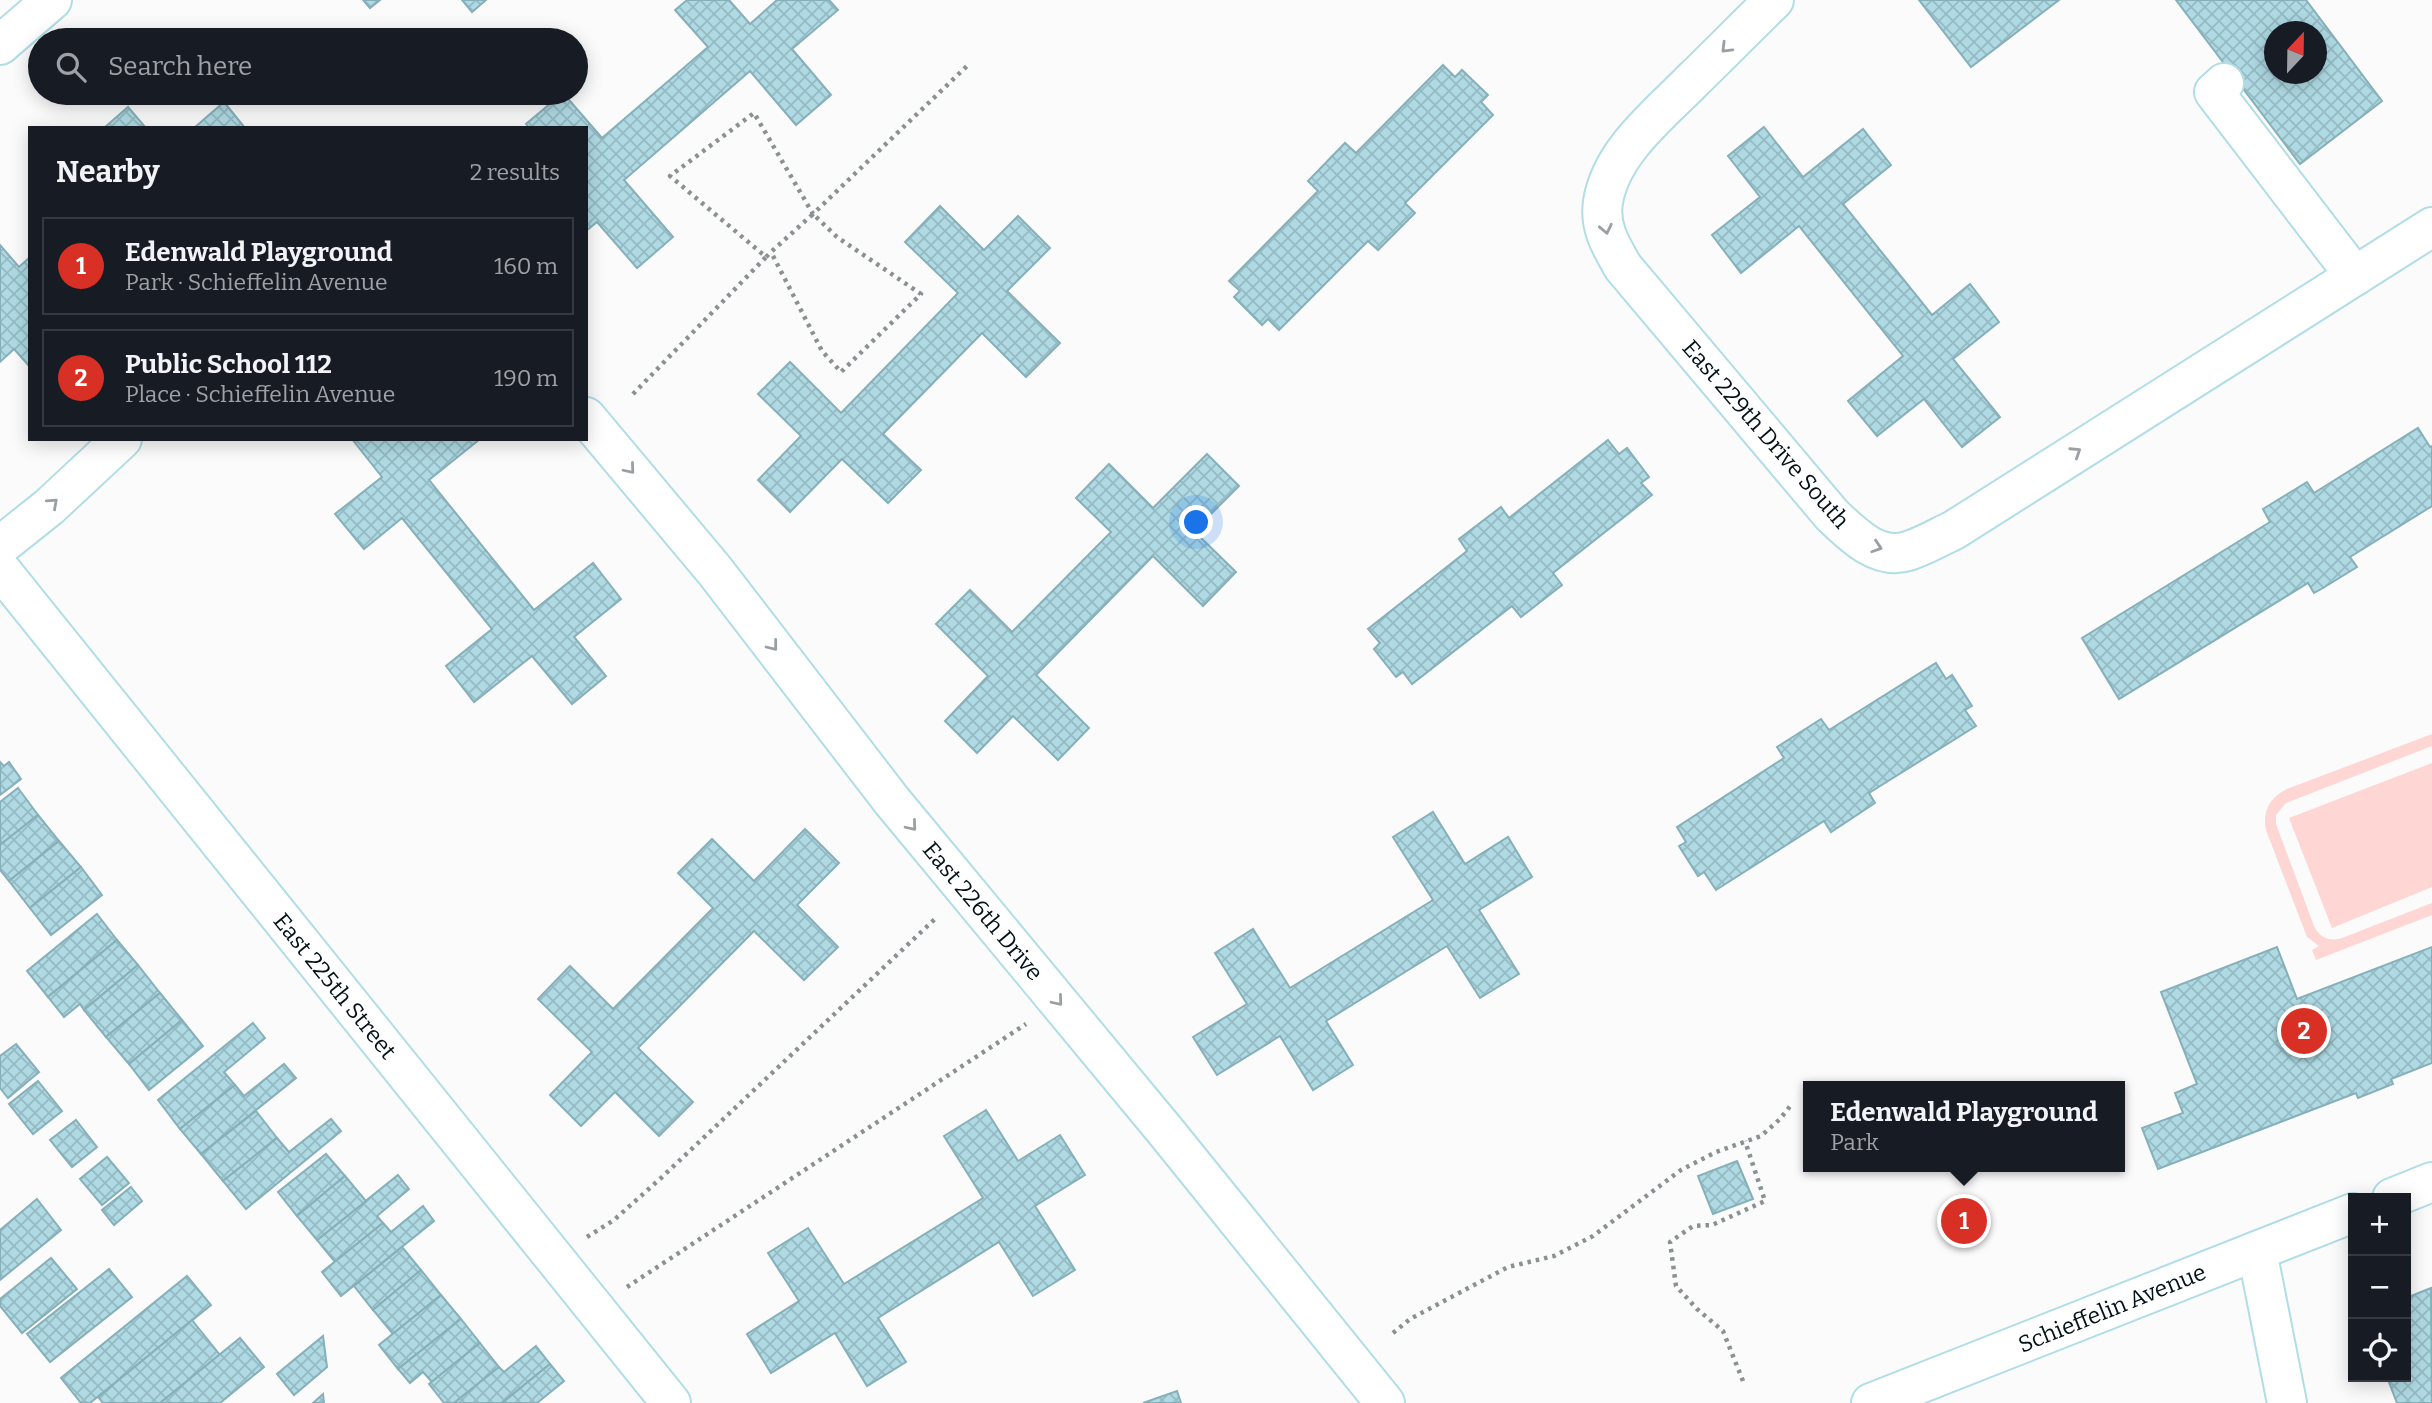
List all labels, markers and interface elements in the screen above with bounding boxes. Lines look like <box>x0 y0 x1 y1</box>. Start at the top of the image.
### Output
north arrow <box>2264 21 2327 84</box>
search box <box>28 28 588 105</box>
one-way arrow <box>1721 40 1734 53</box>
icon: search <box>52 48 90 86</box>
text: Search here <box>108 51 252 82</box>
text: Nearby <box>56 154 160 190</box>
text: 2 results <box>470 158 560 186</box>
one-way arrow <box>1597 223 1612 235</box>
text: Edenwald Playground <box>125 237 393 268</box>
text: 1 <box>76 252 86 280</box>
text: 160 m <box>494 252 558 280</box>
text: Park · Schieffelin Avenue <box>125 268 388 296</box>
street label: East 229th Drive South <box>1677 334 1855 534</box>
text: Public School 112 <box>125 349 332 380</box>
text: 2 <box>75 364 87 392</box>
text: 190 m <box>494 364 558 392</box>
text: Place · Schieffelin Avenue <box>125 380 395 408</box>
one-way arrow <box>2068 448 2081 461</box>
one-way arrow <box>622 460 634 473</box>
one-way arrow <box>45 499 58 511</box>
your location <box>1179 505 1213 539</box>
one-way arrow <box>1870 539 1882 554</box>
one-way arrow <box>765 638 777 651</box>
one-way arrow <box>904 818 917 830</box>
street label: East 226th Drive <box>917 836 1049 986</box>
street label: East 225th Street <box>268 907 402 1065</box>
one-way arrow <box>1049 993 1062 1005</box>
pin: 2 <box>2281 1005 2327 1057</box>
popup <box>1803 1081 2125 1172</box>
text: Edenwald Playground <box>1830 1097 2098 1128</box>
text: Park <box>1830 1128 1879 1156</box>
map controls <box>2348 1193 2411 1382</box>
button: + <box>2348 1193 2411 1256</box>
pin: 1 <box>1941 1195 1987 1247</box>
button: − <box>2348 1256 2411 1319</box>
street label: Schieffelin Avenue <box>2014 1258 2210 1358</box>
button: locate <box>2348 1319 2411 1382</box>

